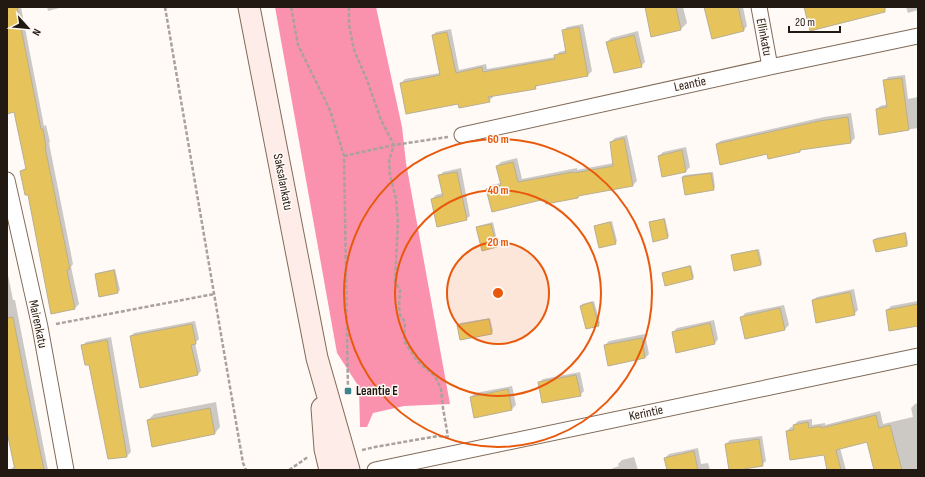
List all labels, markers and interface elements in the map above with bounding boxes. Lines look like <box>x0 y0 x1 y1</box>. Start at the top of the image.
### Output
north arrow <box>8 8 48 48</box>
scale bar <box>789 8 840 34</box>
text: 20 m <box>795 15 815 30</box>
street label: Ellinkatu <box>753 17 775 57</box>
text: N <box>29 27 44 38</box>
street label: Leantie <box>673 73 707 95</box>
text: 60 m <box>487 132 509 147</box>
street label: Saksalankatu <box>270 152 296 212</box>
text: 40 m <box>487 183 509 198</box>
text: 20 m <box>488 235 508 250</box>
centre of rings <box>491 286 505 300</box>
street label: Mairenkatu <box>25 298 51 350</box>
place label: Leantie E <box>356 383 398 399</box>
marker: Leantie E <box>343 386 353 396</box>
street label: Kerintie <box>628 402 664 424</box>

